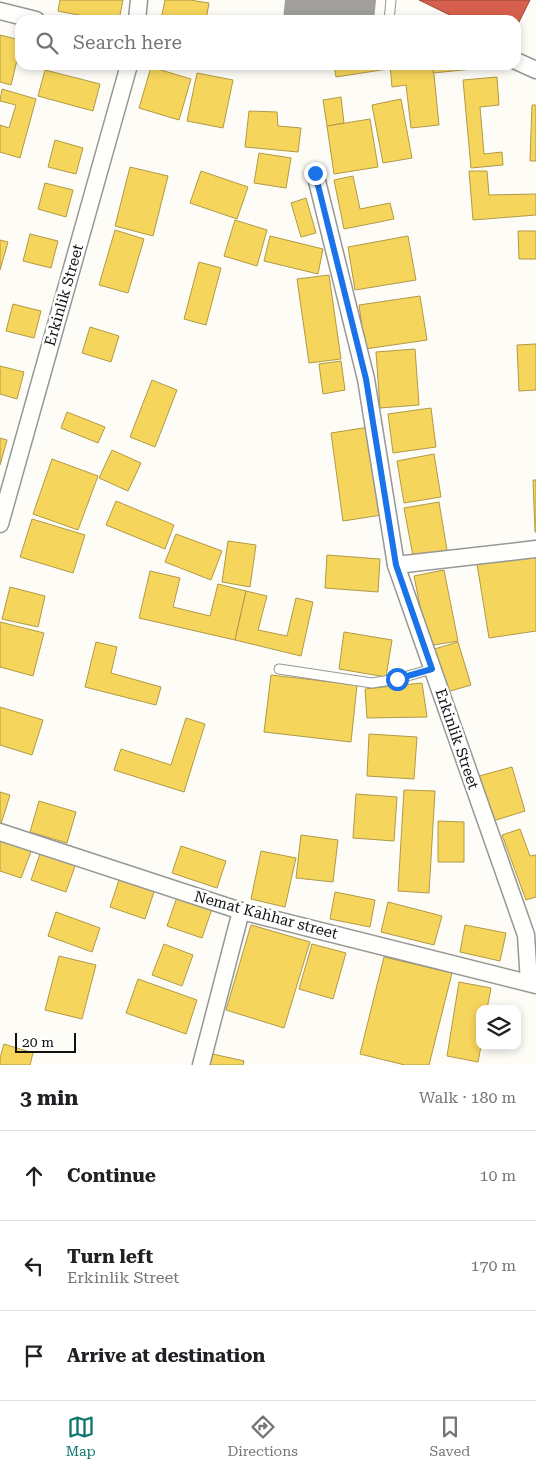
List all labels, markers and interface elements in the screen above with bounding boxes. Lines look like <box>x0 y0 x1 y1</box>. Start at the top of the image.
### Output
search box <box>15 15 521 70</box>
icon: search <box>33 29 61 57</box>
text: Search here <box>73 31 182 54</box>
route end <box>304 162 327 185</box>
street label: Erkinlik Street <box>41 242 87 348</box>
route start <box>386 668 409 691</box>
street label: Erkinlik Street <box>431 686 483 792</box>
street label: Nemat Kahhar street <box>192 887 340 943</box>
map controls <box>476 1005 521 1050</box>
button: layers <box>476 1005 521 1050</box>
scale bar <box>15 1030 76 1053</box>
text: 20 m <box>22 1034 54 1050</box>
text: 3 min <box>20 1086 78 1110</box>
text: Walk · 180 m <box>419 1088 516 1107</box>
icon: ahead <box>20 1162 48 1190</box>
text: Continue <box>67 1164 156 1187</box>
text: 10 m <box>479 1166 516 1185</box>
text: Turn left <box>67 1245 153 1268</box>
icon: left <box>20 1252 48 1280</box>
text: 170 m <box>470 1256 516 1275</box>
text: Erkinlik Street <box>67 1268 179 1287</box>
icon: arrive <box>20 1342 48 1370</box>
text: Arrive at destination <box>67 1344 265 1367</box>
tab: Map <box>66 1413 96 1459</box>
tab: Directions <box>227 1413 298 1459</box>
tab: Saved <box>430 1413 470 1459</box>

